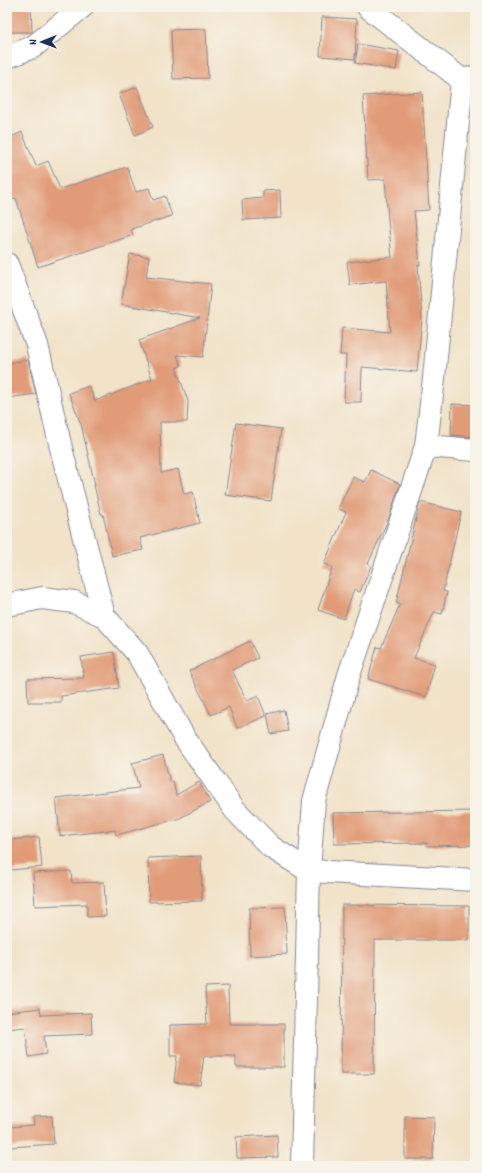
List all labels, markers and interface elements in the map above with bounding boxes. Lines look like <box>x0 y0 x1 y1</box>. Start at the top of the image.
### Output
north arrow <box>22 22 62 62</box>
text: N <box>26 39 42 45</box>

